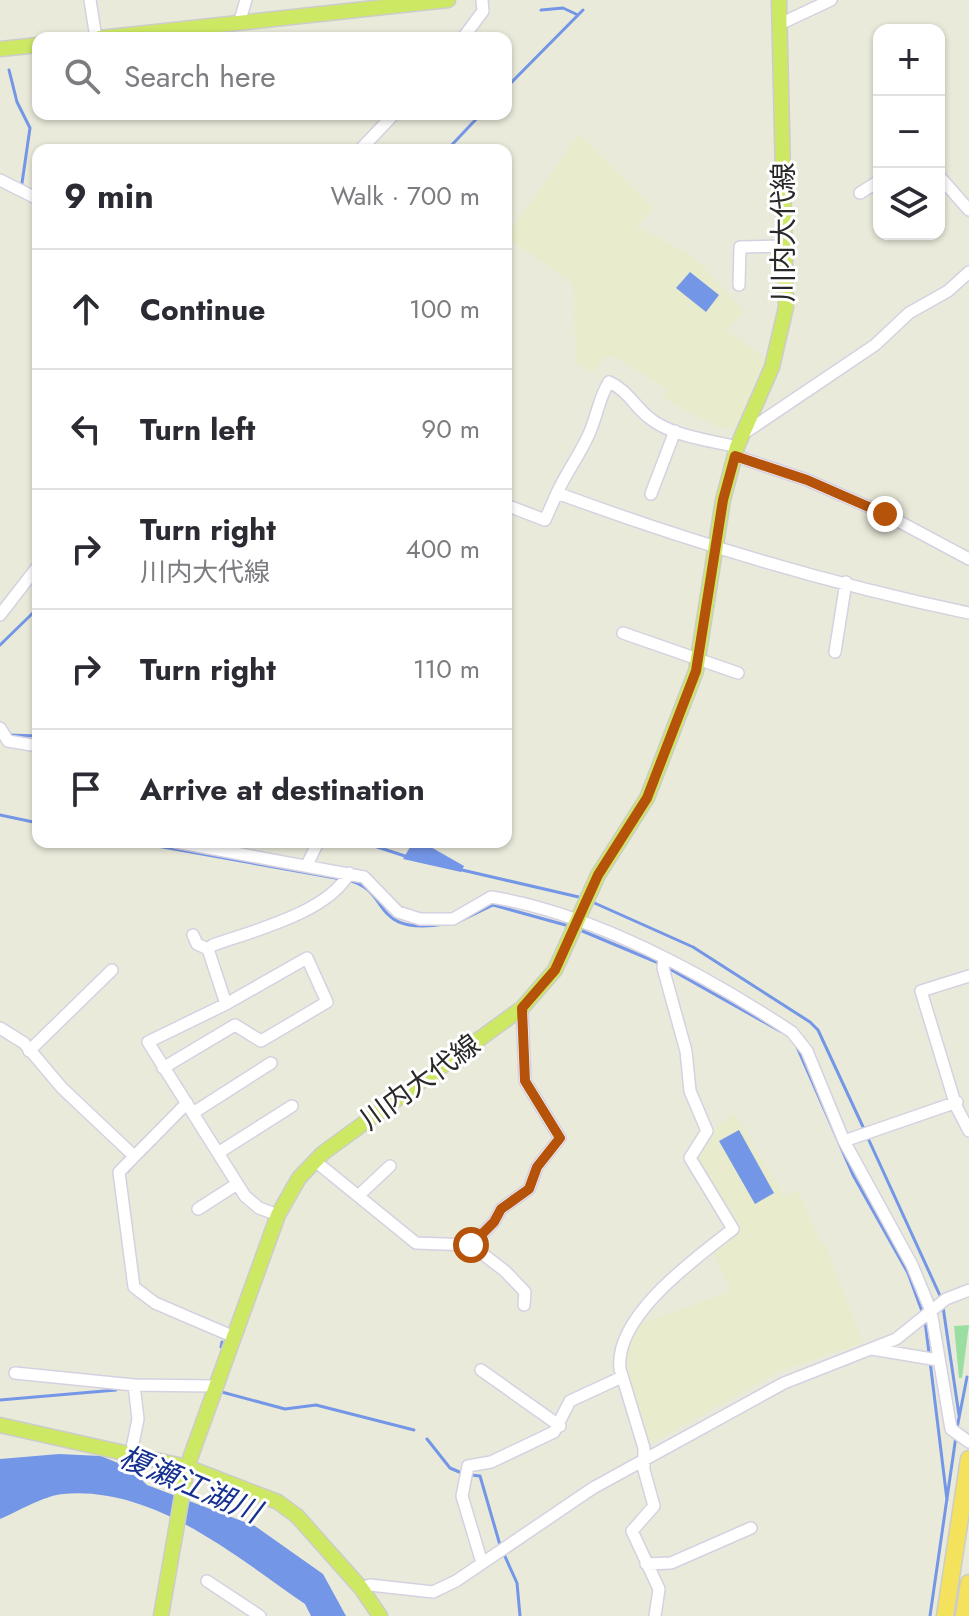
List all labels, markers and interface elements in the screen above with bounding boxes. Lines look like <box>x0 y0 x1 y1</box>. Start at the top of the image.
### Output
map controls <box>873 24 945 240</box>
button: + <box>873 24 945 96</box>
search box <box>32 32 512 120</box>
icon: search <box>60 54 104 98</box>
text: Search here <box>124 55 276 98</box>
button: − <box>873 96 945 168</box>
street label: 川内大代線 <box>763 162 804 302</box>
button: layers <box>873 168 945 240</box>
text: 9 min <box>64 172 154 221</box>
text: Walk · 700 m <box>331 177 480 215</box>
icon: ahead <box>64 287 108 331</box>
text: Continue <box>140 288 266 331</box>
text: 100 m <box>409 290 480 328</box>
icon: left <box>64 407 108 451</box>
text: Turn left <box>140 408 255 451</box>
text: 90 m <box>421 410 480 448</box>
route end <box>867 496 903 532</box>
text: Turn right <box>140 508 276 551</box>
icon: right <box>64 527 108 571</box>
text: 400 m <box>406 530 480 568</box>
text: 川内大代線 <box>140 553 270 591</box>
icon: right <box>64 647 108 691</box>
text: Turn right <box>140 648 276 691</box>
text: 110 m <box>413 650 480 688</box>
icon: arrive <box>64 767 108 811</box>
text: Arrive at destination <box>140 768 425 811</box>
street label: 川内大代線 <box>351 1024 489 1140</box>
route start <box>453 1227 489 1263</box>
water label: 榎瀬江湖川 <box>113 1435 270 1534</box>

